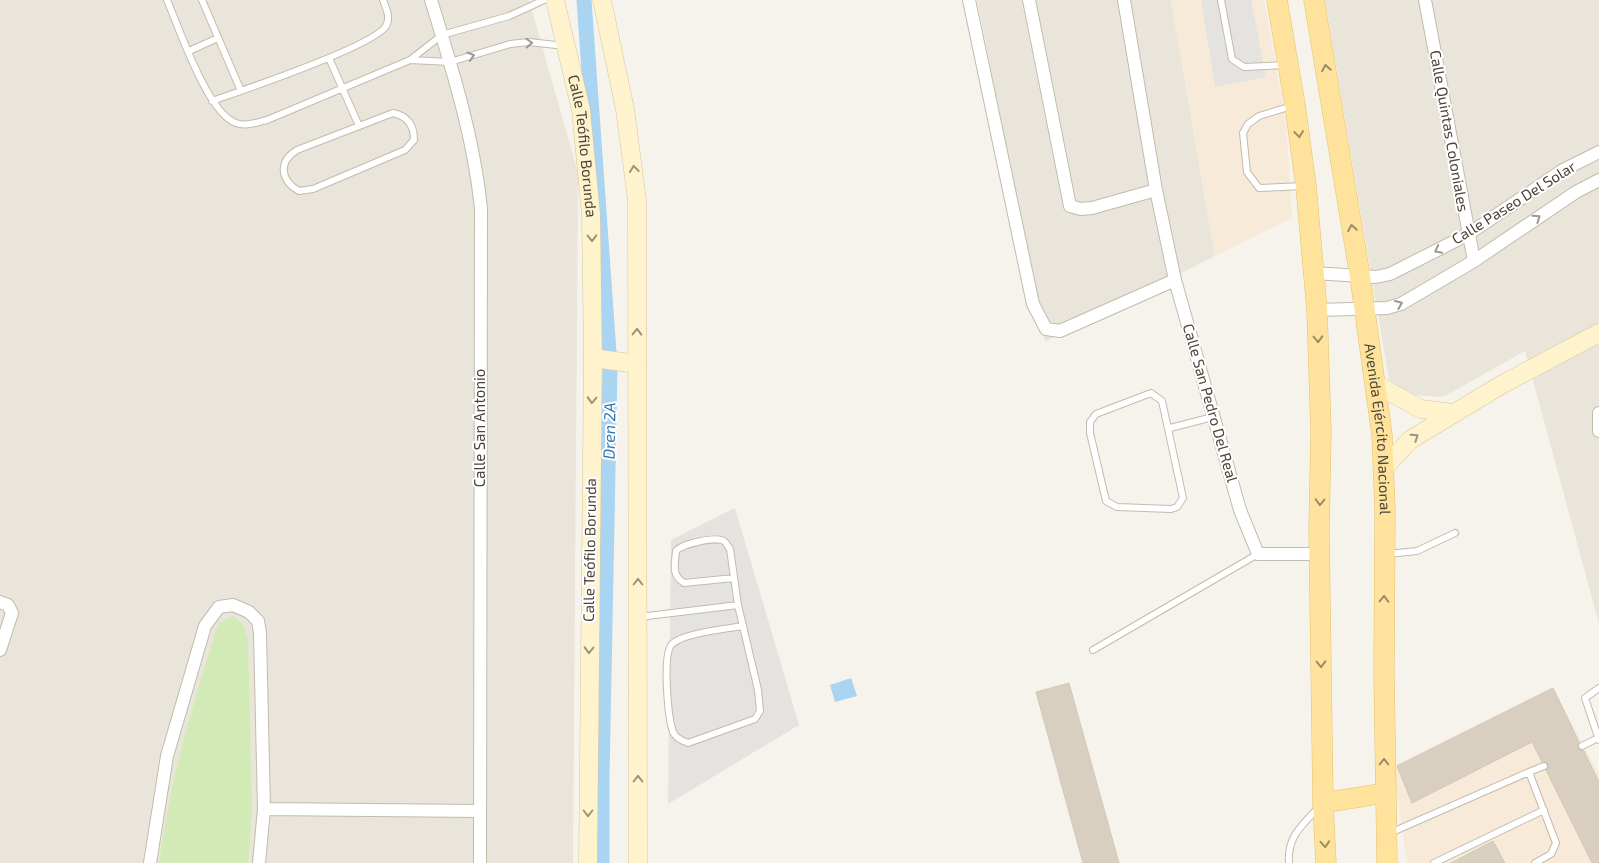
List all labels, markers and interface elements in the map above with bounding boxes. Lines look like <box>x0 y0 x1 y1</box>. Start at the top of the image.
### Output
one-way arrow <box>525 37 533 48</box>
street label: Calle Quintas Coloniales <box>1426 49 1473 213</box>
one-way arrow <box>467 51 475 61</box>
one-way arrow <box>1321 63 1331 72</box>
street label: Calle Teófilo Borunda <box>565 73 601 218</box>
one-way arrow <box>1293 131 1304 139</box>
street label: Calle Paseo Del Solar <box>1448 157 1579 248</box>
one-way arrow <box>629 165 640 173</box>
one-way arrow <box>1532 215 1541 225</box>
one-way arrow <box>1348 224 1358 232</box>
one-way arrow <box>587 234 597 242</box>
one-way arrow <box>1434 244 1443 254</box>
one-way arrow <box>1394 299 1403 310</box>
street label: Calle San Pedro Del Real <box>1180 321 1242 485</box>
one-way arrow <box>632 328 643 336</box>
one-way arrow <box>1312 336 1323 344</box>
street label: Avenida Ejército Nacional <box>1361 342 1395 515</box>
street label: Calle San Antonio <box>470 369 488 487</box>
one-way arrow <box>587 396 597 404</box>
water label: Dren 2A <box>599 402 618 460</box>
one-way arrow <box>1409 434 1419 443</box>
street label: Calle Teófilo Borunda <box>579 478 599 622</box>
one-way arrow <box>1314 498 1325 506</box>
one-way arrow <box>633 578 643 586</box>
one-way arrow <box>1379 595 1389 603</box>
one-way arrow <box>584 646 594 654</box>
one-way arrow <box>1316 660 1326 668</box>
one-way arrow <box>1379 758 1389 766</box>
one-way arrow <box>633 775 643 783</box>
one-way arrow <box>583 809 593 817</box>
one-way arrow <box>1320 840 1331 848</box>

